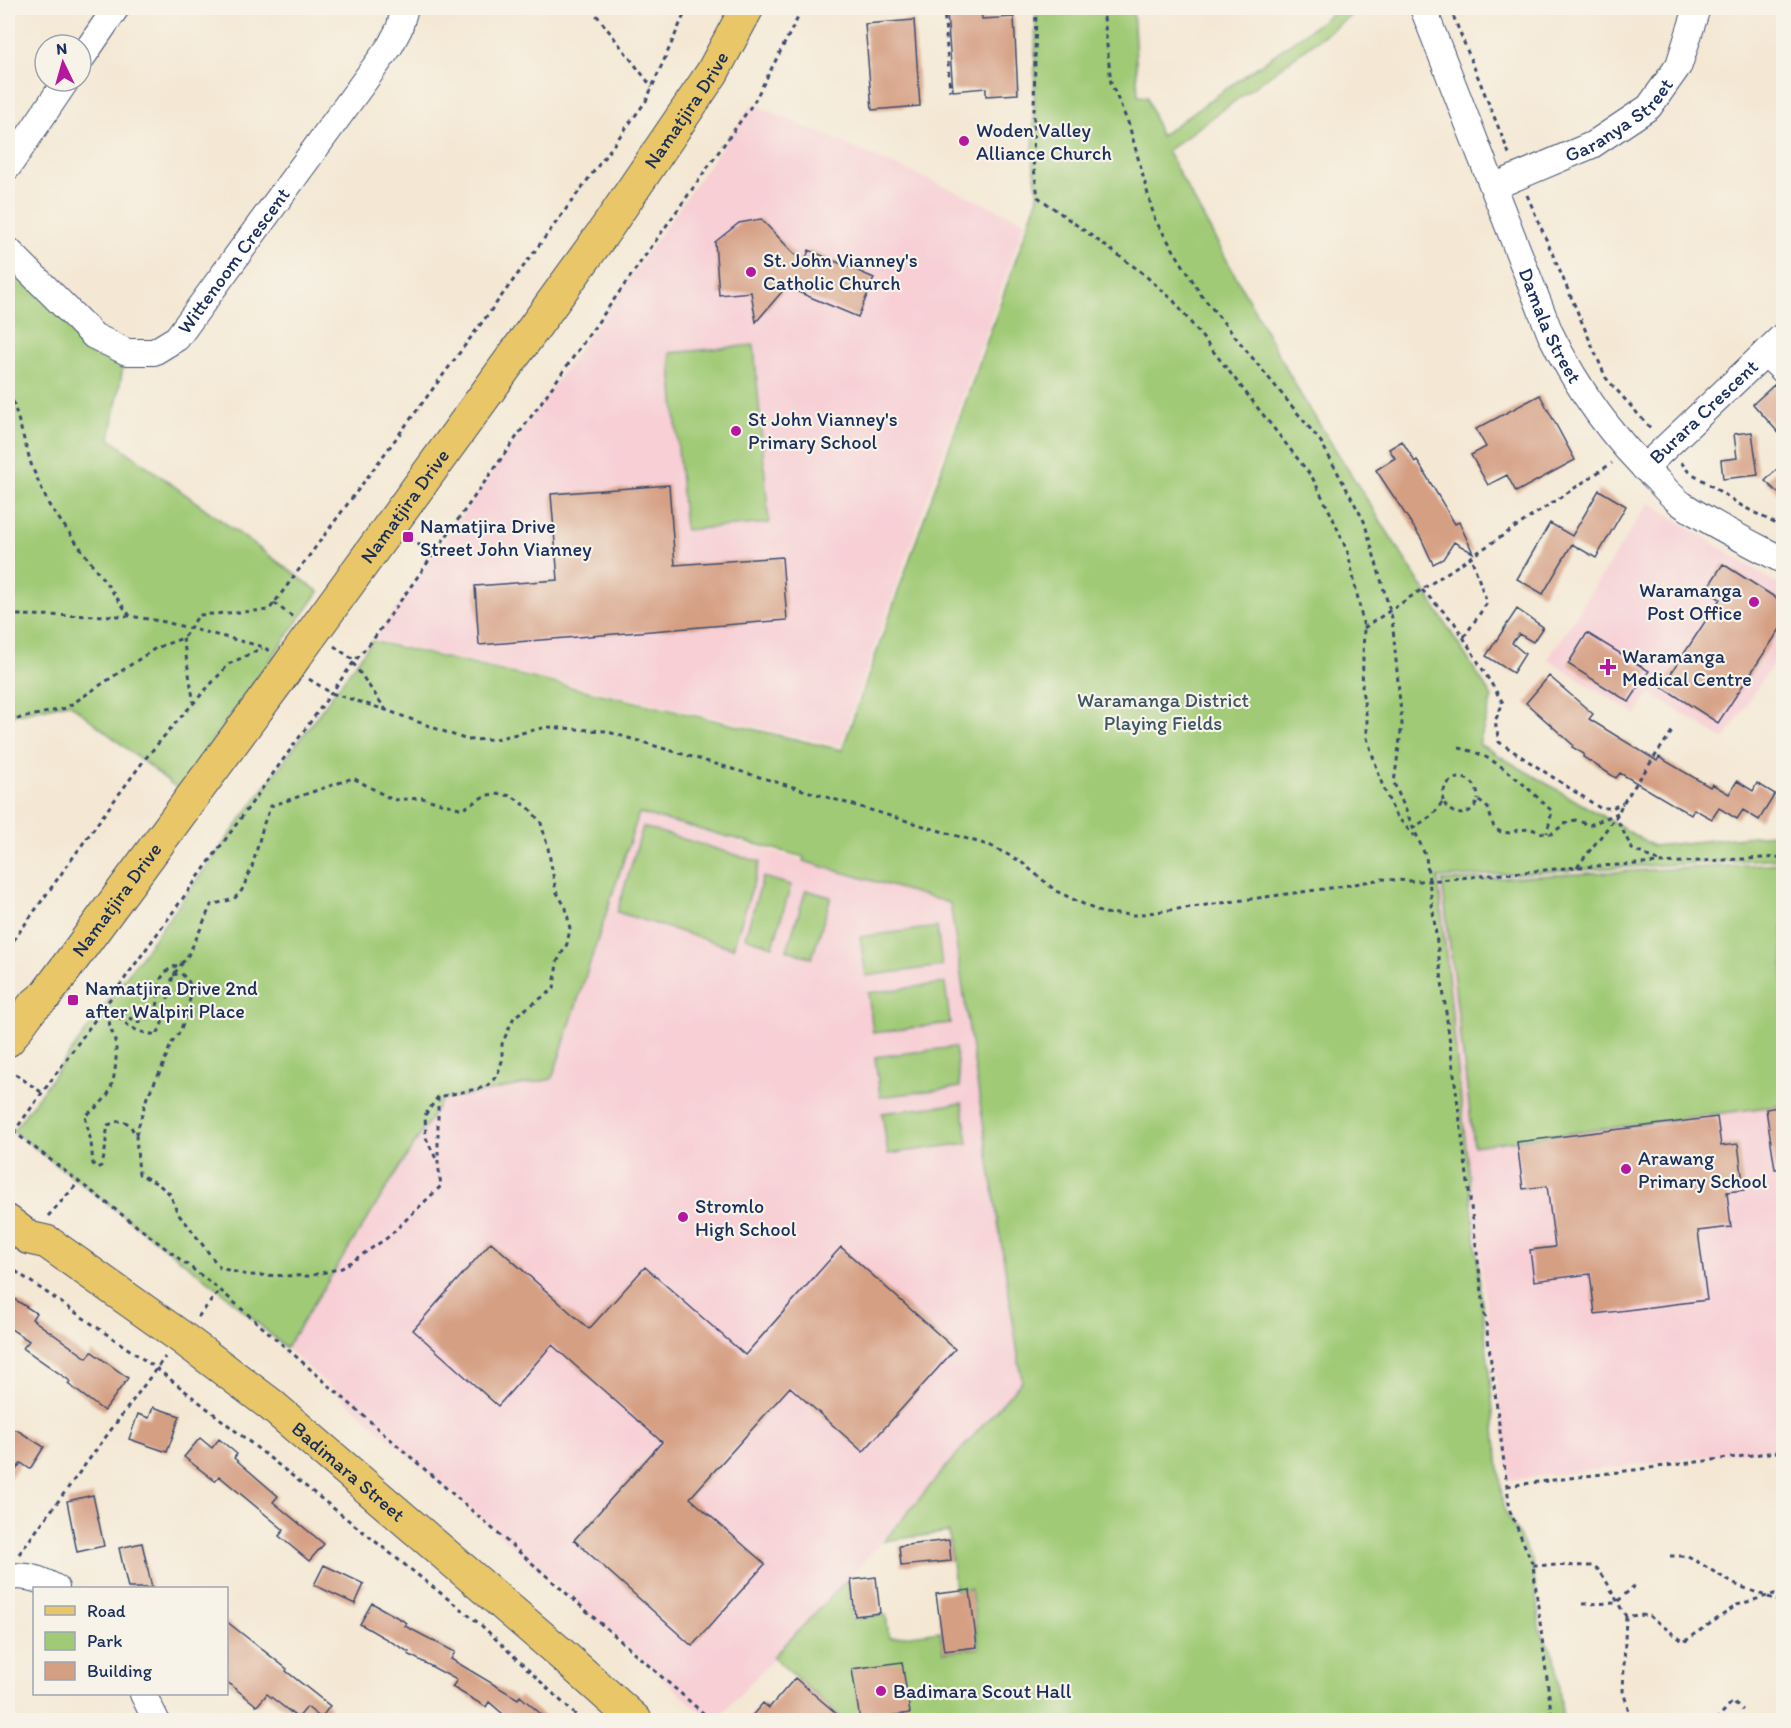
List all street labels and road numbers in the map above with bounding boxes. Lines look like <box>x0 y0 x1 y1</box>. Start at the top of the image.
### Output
street label: Namatjira Drive <box>639 47 733 173</box>
street label: Garanya Street <box>1561 73 1678 167</box>
street label: Wittenoom Crescent <box>172 183 295 338</box>
street label: Damala Street <box>1514 264 1587 388</box>
street label: Burara Crescent <box>1644 354 1763 469</box>
street label: Namatjira Drive <box>355 444 454 568</box>
street label: Namatjira Drive <box>67 838 167 961</box>
street label: Badimara Street <box>287 1416 410 1527</box>

